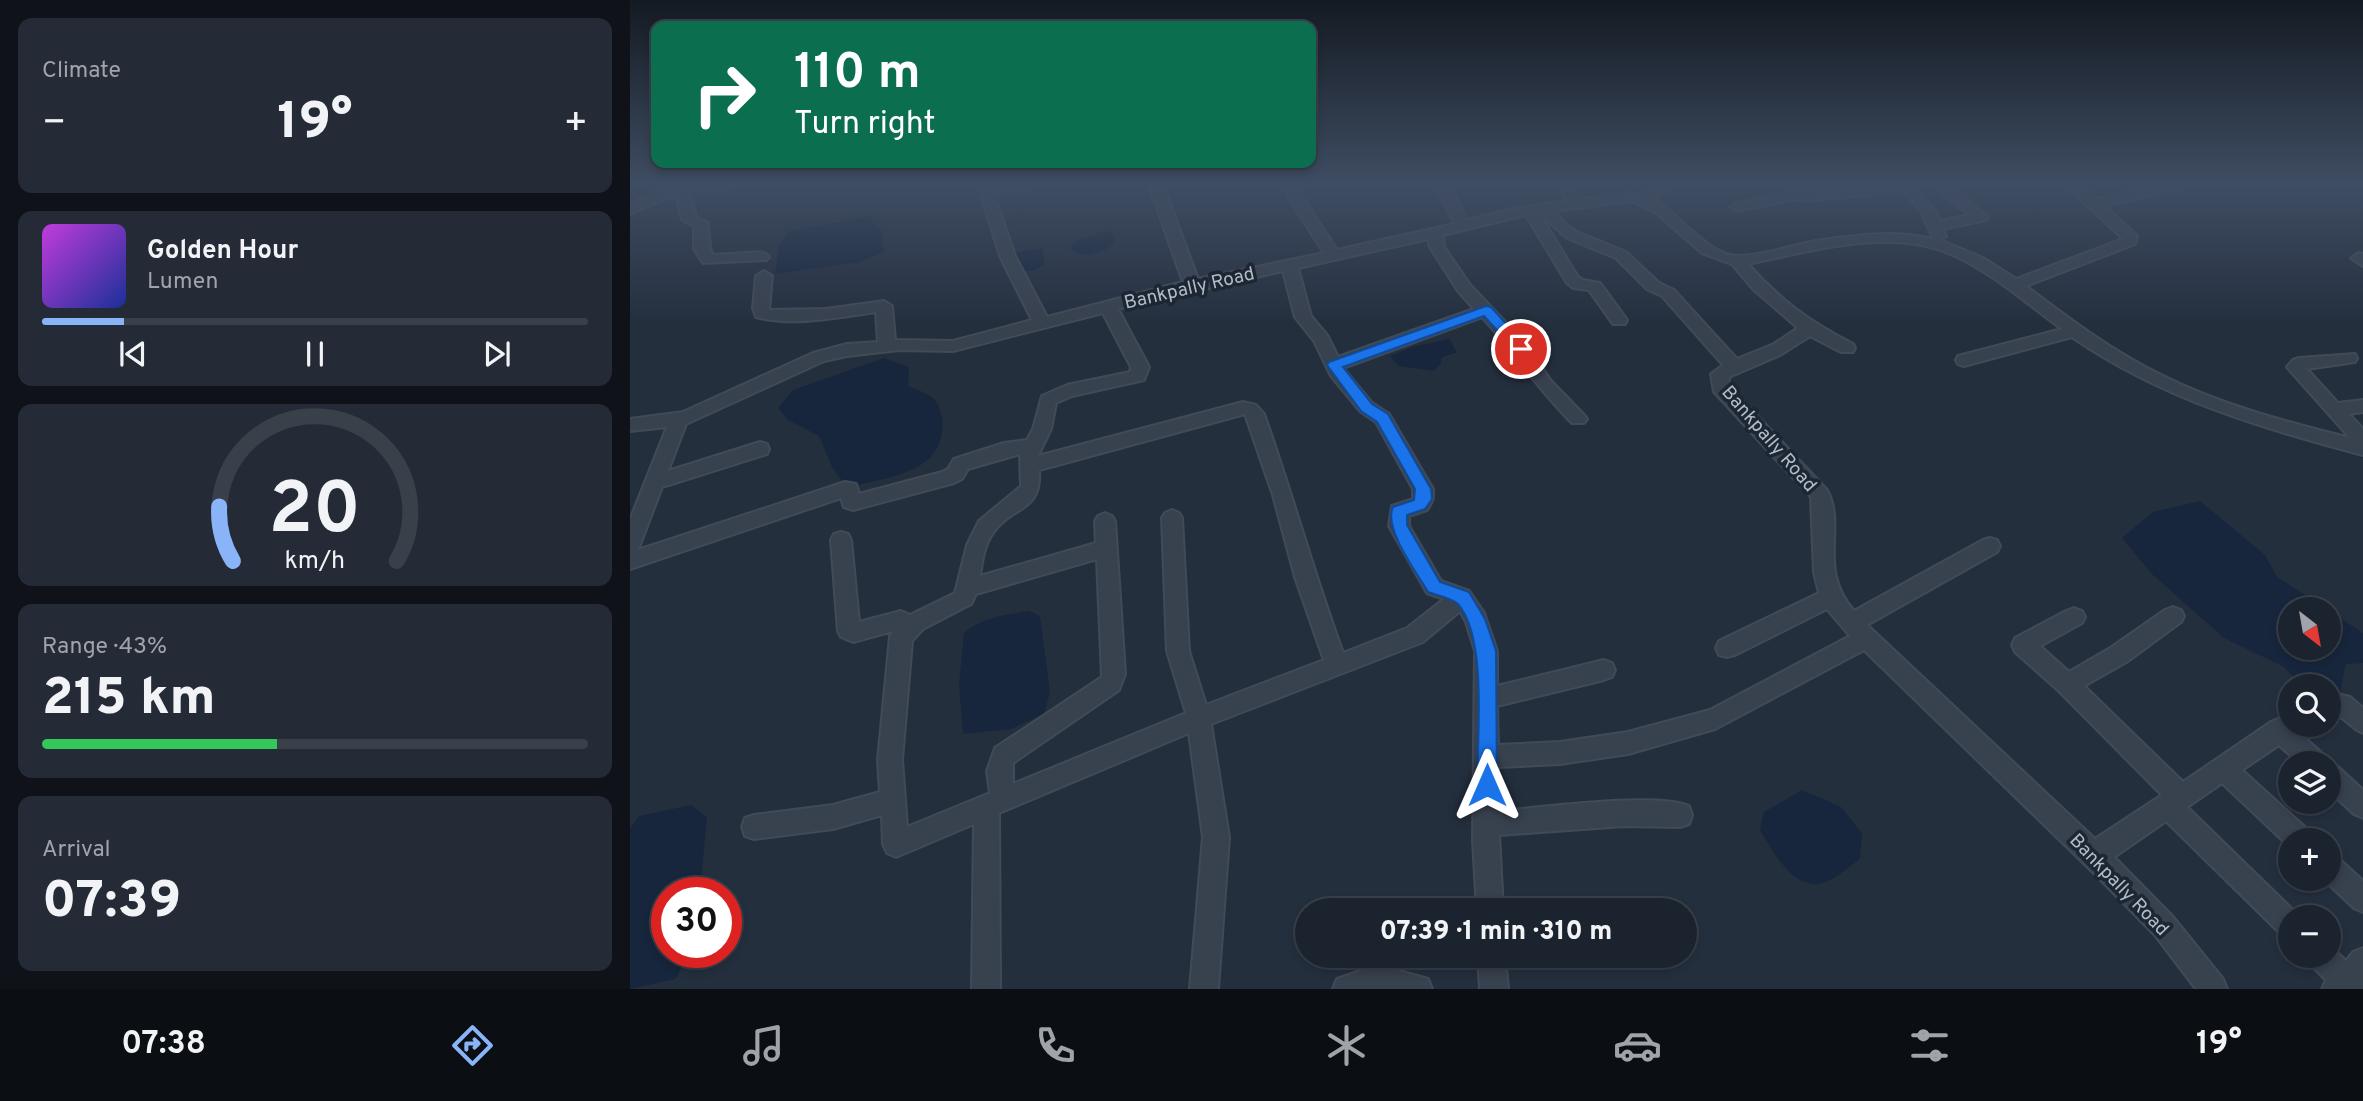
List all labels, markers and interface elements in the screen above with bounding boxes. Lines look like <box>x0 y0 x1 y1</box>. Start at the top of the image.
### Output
text: 110 m <box>794 44 921 106</box>
icon: right <box>679 49 770 140</box>
text: Climate <box>42 57 121 86</box>
text: 19° <box>277 91 353 157</box>
text: − <box>42 100 67 149</box>
text: + <box>563 100 588 149</box>
text: Turn right <box>794 105 936 145</box>
text: Golden Hour <box>147 235 298 268</box>
street label: Bankpally Road <box>1122 262 1257 316</box>
text: Lumen <box>147 268 218 297</box>
pin <box>1491 319 1551 379</box>
icon: arrive <box>1502 330 1540 368</box>
icon: previous <box>114 335 152 373</box>
icon: pause <box>296 335 334 373</box>
icon: next <box>478 335 516 373</box>
street label: Bankpally Road <box>1716 381 1821 497</box>
text: 20 <box>269 467 361 559</box>
text: km/h <box>285 545 345 577</box>
north arrow <box>2278 597 2342 660</box>
map controls <box>2278 597 2341 968</box>
text: Range · 43% <box>42 633 167 662</box>
text: 215 km <box>42 667 216 733</box>
button: search <box>2278 674 2341 737</box>
position arrow <box>1450 748 1524 822</box>
button: layers <box>2278 751 2341 814</box>
button: + <box>2278 828 2341 891</box>
street label: Bankpally Road <box>2064 829 2173 942</box>
text: Arrival <box>42 836 111 865</box>
text: 07:39 <box>42 870 181 936</box>
speed limit sign: 30 <box>651 877 742 968</box>
button: − <box>2278 905 2341 968</box>
text: 07:39 · 1 min · 310 m <box>1380 916 1612 949</box>
icon: directions <box>448 1021 497 1070</box>
icon: music <box>739 1021 788 1070</box>
icon: phone <box>1031 1021 1080 1070</box>
icon: climate <box>1322 1021 1371 1070</box>
icon: car <box>1613 1021 1662 1070</box>
icon: filters <box>1905 1021 1954 1070</box>
text: 07:38 <box>121 1025 206 1065</box>
text: 19° <box>2196 1025 2242 1065</box>

